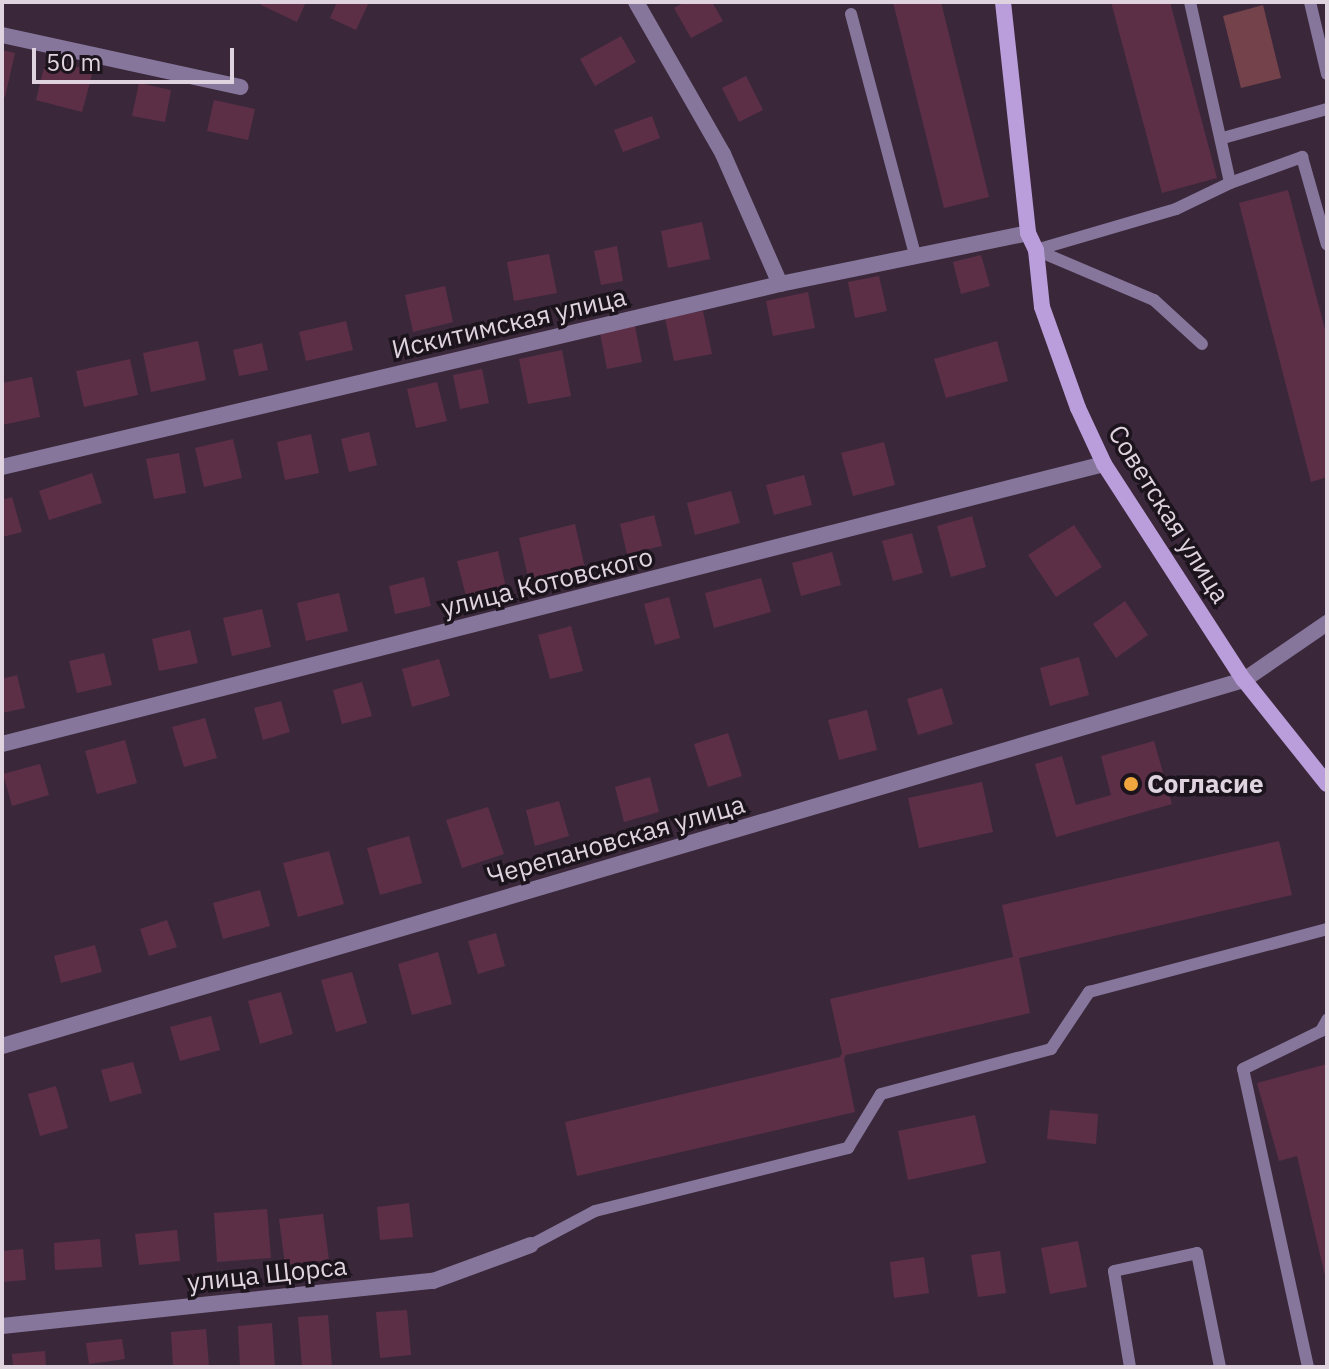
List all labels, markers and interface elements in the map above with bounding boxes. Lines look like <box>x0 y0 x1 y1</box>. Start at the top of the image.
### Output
scale bar <box>36 32 238 82</box>
text: 50 m <box>46 46 101 78</box>
street label: Искитимская улица <box>389 281 629 365</box>
street label: Советская улица <box>1102 419 1236 609</box>
street label: улица Котовского <box>438 541 656 623</box>
place label: Согласие <box>1147 768 1264 800</box>
marker: Согласие <box>1122 775 1140 793</box>
street label: Черепановская улица <box>484 788 748 892</box>
street label: улица Щорса <box>186 1250 348 1298</box>

